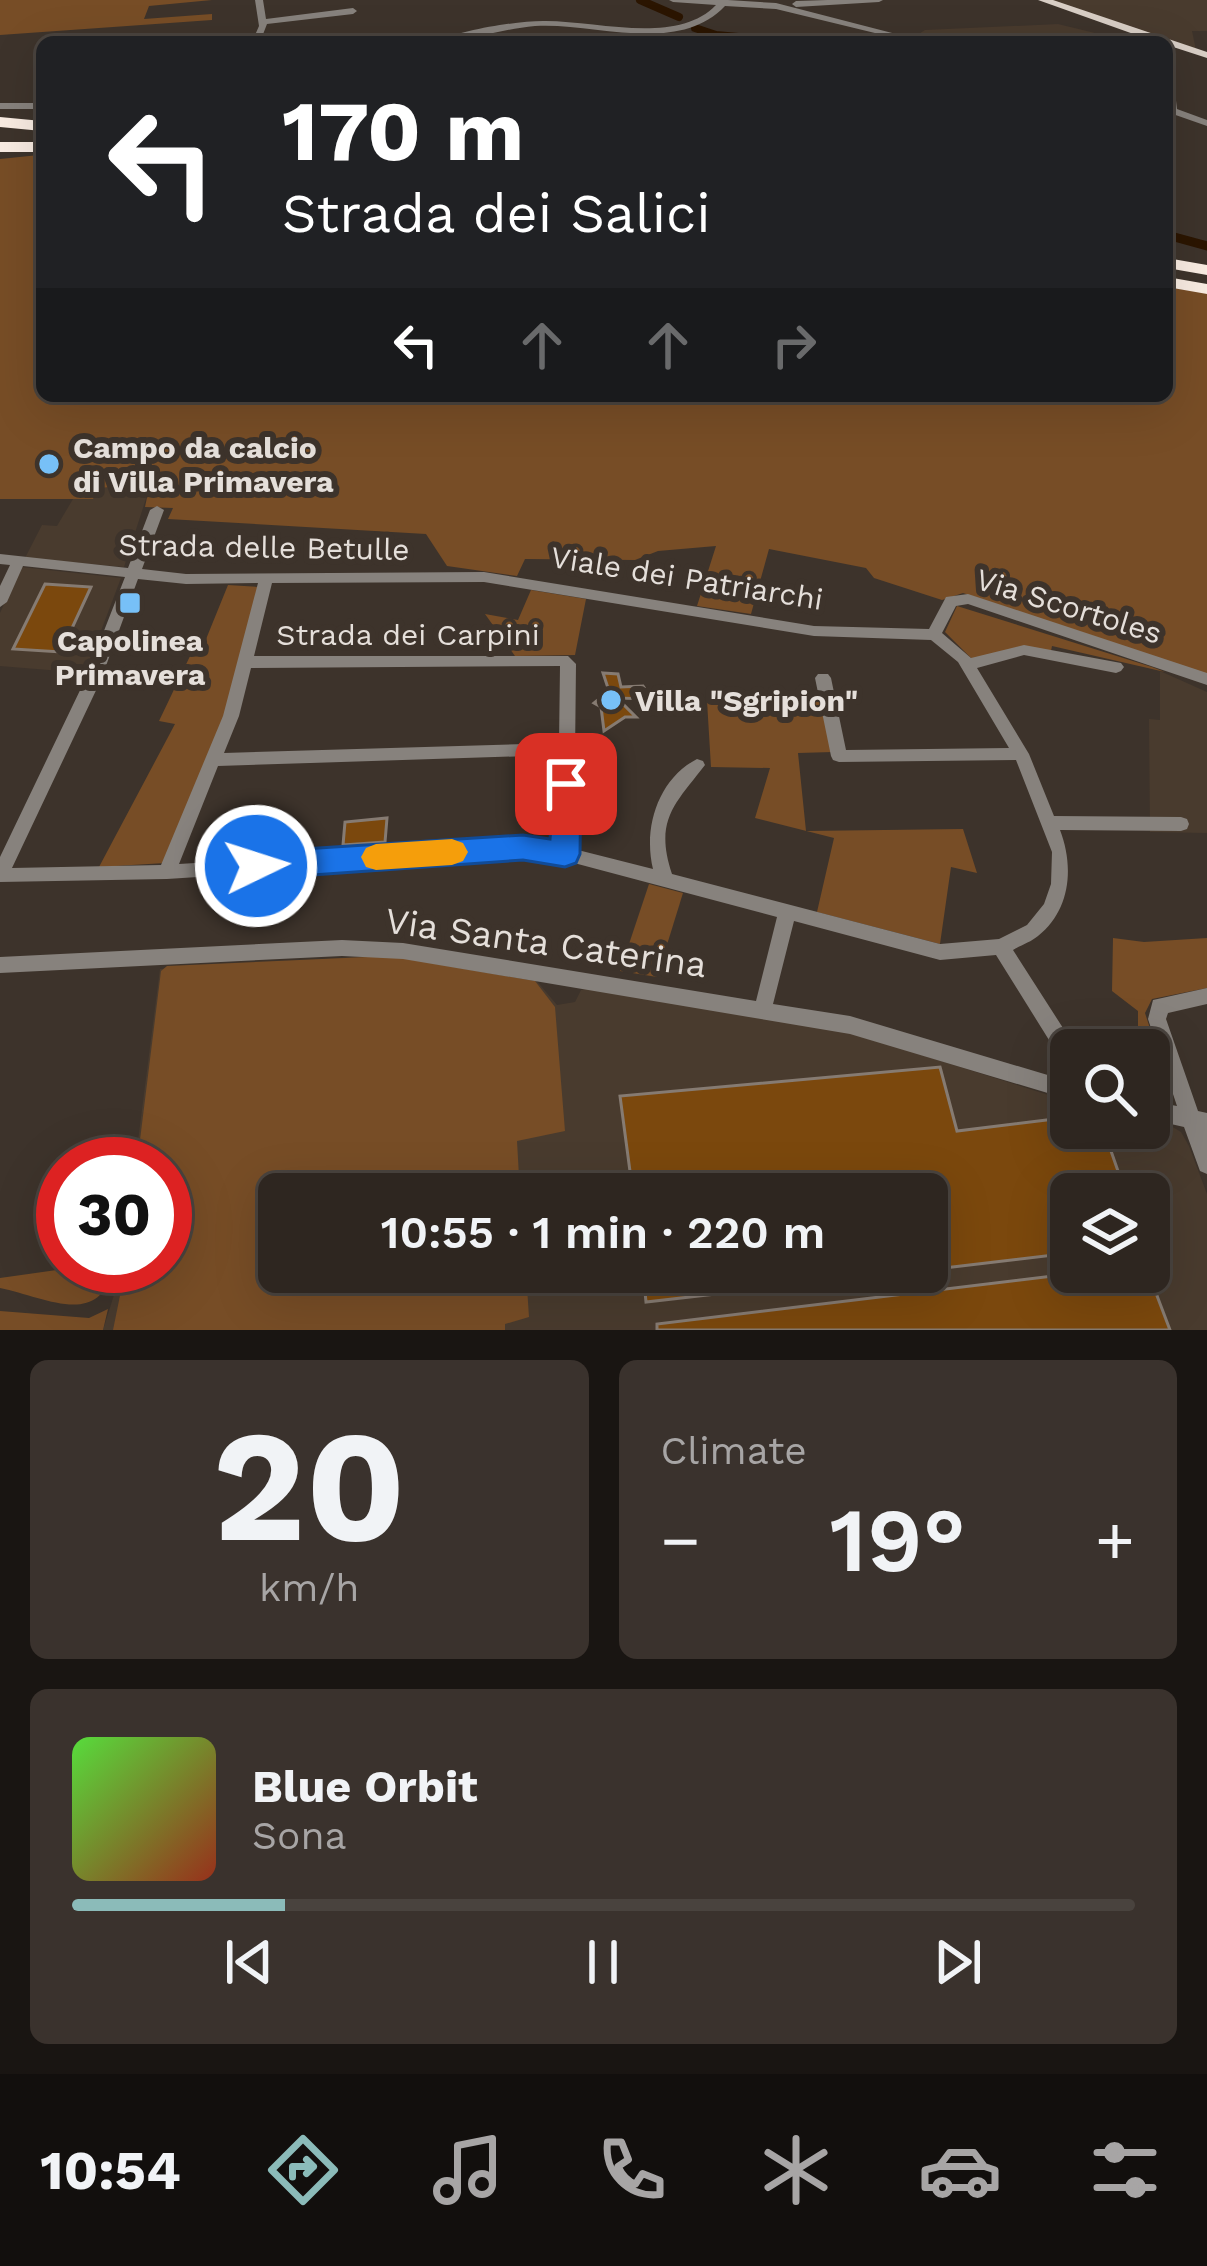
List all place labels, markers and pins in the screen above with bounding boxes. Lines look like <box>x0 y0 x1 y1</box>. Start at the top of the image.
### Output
place label: Campo da calcio di Villa Primavera <box>73 430 334 499</box>
marker: Campo da calcio di Villa Primavera <box>36 451 62 477</box>
marker: Capolinea Primavera <box>117 590 143 616</box>
place label: Capolinea Primavera <box>55 623 206 692</box>
place label: Villa "Sgripion" <box>635 683 858 718</box>
marker: Villa "Sgripion" <box>598 687 624 713</box>
pin <box>515 733 617 835</box>

